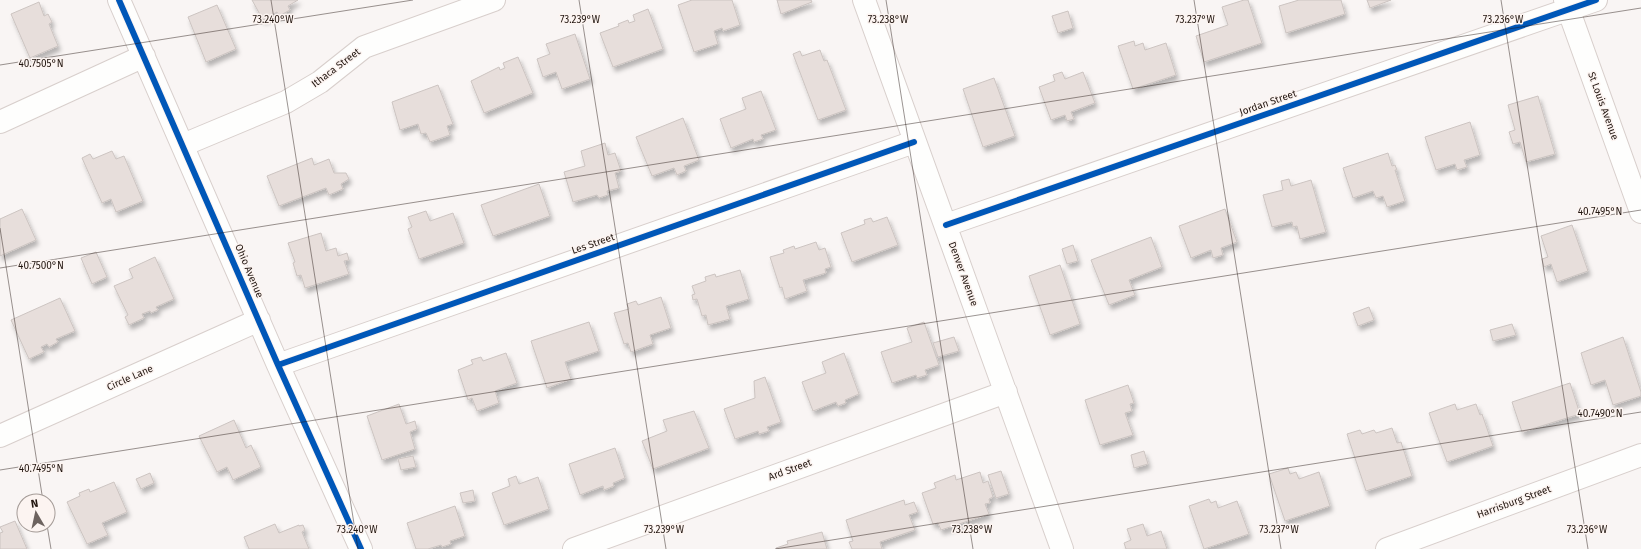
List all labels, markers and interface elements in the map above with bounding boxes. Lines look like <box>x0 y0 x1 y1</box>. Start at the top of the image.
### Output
text: 73.240°W <box>253 14 294 26</box>
text: 73.239°W <box>560 14 601 26</box>
text: 73.238°W <box>868 14 909 26</box>
text: 73.237°W <box>1175 14 1216 26</box>
text: 73.236°W <box>1483 14 1524 26</box>
street label: Ithaca Street <box>309 46 363 90</box>
text: 40.7505°N <box>18 58 64 70</box>
street label: St Louis Avenue <box>1585 70 1621 142</box>
street label: Jordan Street <box>1238 88 1298 118</box>
text: 40.7495°N <box>1578 206 1622 218</box>
street label: Les Street <box>570 231 616 257</box>
street label: Denver Avenue <box>946 240 980 308</box>
street label: Ohio Avenue <box>232 242 266 300</box>
text: 40.7500°N <box>18 260 64 272</box>
street label: Circle Lane <box>105 362 155 394</box>
text: 40.7490°N <box>1577 408 1623 420</box>
street label: Ard Street <box>767 457 814 483</box>
text: 40.7495°N <box>19 463 63 475</box>
street label: Harrisburg Street <box>1475 483 1553 521</box>
north arrow <box>16 493 56 533</box>
text: N <box>30 497 39 511</box>
text: 73.240°W <box>337 524 378 536</box>
text: 73.239°W <box>644 524 685 536</box>
text: 73.238°W <box>952 524 993 536</box>
text: 73.237°W <box>1259 524 1300 536</box>
text: 73.236°W <box>1567 524 1608 536</box>

